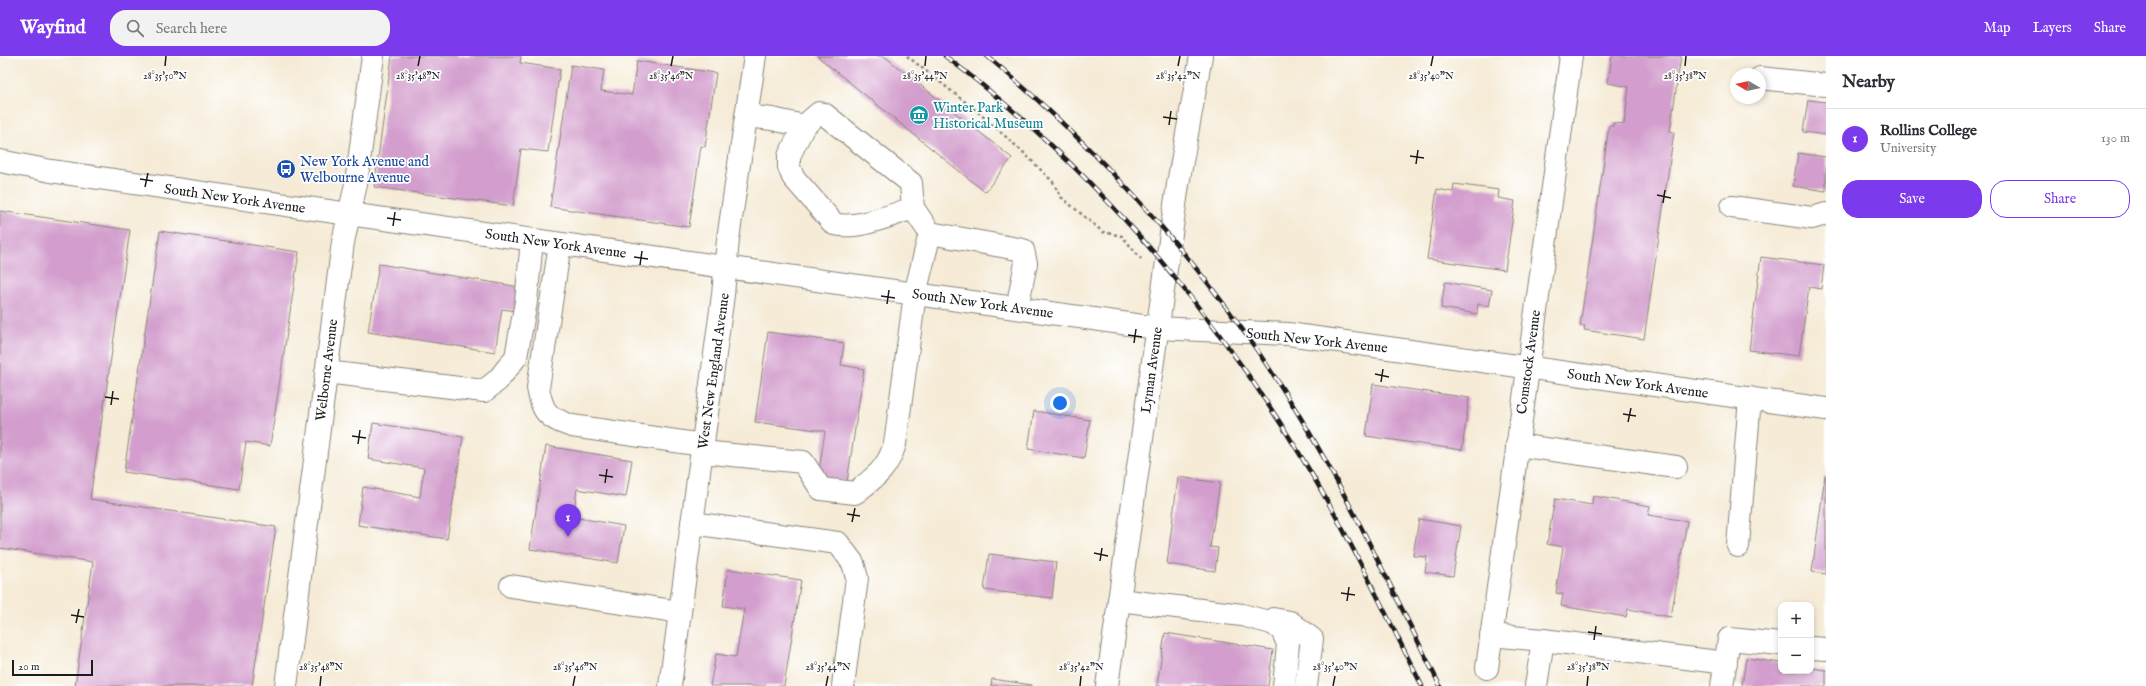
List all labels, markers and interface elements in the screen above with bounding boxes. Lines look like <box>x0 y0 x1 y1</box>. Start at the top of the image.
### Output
search box <box>110 10 390 46</box>
text: Wayfind <box>20 16 86 40</box>
icon: search <box>124 17 146 39</box>
text: Search here <box>156 19 227 38</box>
text: Map <box>1984 19 2011 37</box>
text: Layers <box>2033 19 2072 37</box>
text: Share <box>2094 19 2126 37</box>
north arrow <box>1730 68 1766 104</box>
text: 28°35'50"N <box>143 70 187 83</box>
text: 28°35'48"N <box>396 70 441 83</box>
text: 28°35'46"N <box>649 70 694 83</box>
text: 28°35'44"N <box>902 70 948 83</box>
text: 28°35'42"N <box>1155 70 1201 83</box>
text: 28°35'40"N <box>1408 70 1454 83</box>
text: 28°35'38"N <box>1663 70 1707 83</box>
text: Nearby <box>1842 72 1895 93</box>
place label: Winter Park Historical Museum <box>933 99 1044 133</box>
museum icon: Winter Park Historical Museum <box>908 104 930 126</box>
text: Rollins College <box>1880 121 1977 140</box>
text: 1 <box>1853 130 1857 147</box>
text: 130 m <box>2101 130 2130 147</box>
text: University <box>1880 140 1936 157</box>
place label: New York Avenue and Welbourne Avenue <box>300 153 430 187</box>
bus stop icon: New York Avenue and Welbourne Avenue <box>275 158 297 180</box>
street label: South New York Avenue <box>163 180 307 218</box>
button: Save <box>1842 180 1982 218</box>
button: Share <box>1990 180 2130 218</box>
street label: South New York Avenue <box>484 225 628 263</box>
street label: South New York Avenue <box>911 285 1055 323</box>
street label: West New England Avenue <box>694 291 734 450</box>
street label: Comstock Avenue <box>1513 308 1545 415</box>
street label: Welborne Avenue <box>312 317 342 422</box>
street label: Lyman Avenue <box>1137 325 1167 414</box>
street label: South New York Avenue <box>1245 325 1389 357</box>
street label: South New York Avenue <box>1566 365 1710 403</box>
your location <box>1050 393 1070 413</box>
pin: 1 <box>555 504 581 537</box>
map controls <box>1778 602 1814 674</box>
button: + <box>1778 602 1814 638</box>
button: − <box>1778 638 1814 674</box>
scale bar <box>12 658 93 677</box>
text: 20 m <box>18 660 39 674</box>
text: 28°35'48"N <box>299 661 344 674</box>
text: 28°35'46"N <box>553 661 598 674</box>
text: 28°35'44"N <box>805 661 851 674</box>
text: 28°35'42"N <box>1058 661 1104 674</box>
text: 28°35'40"N <box>1312 661 1358 674</box>
text: 28°35'38"N <box>1566 661 1610 674</box>

